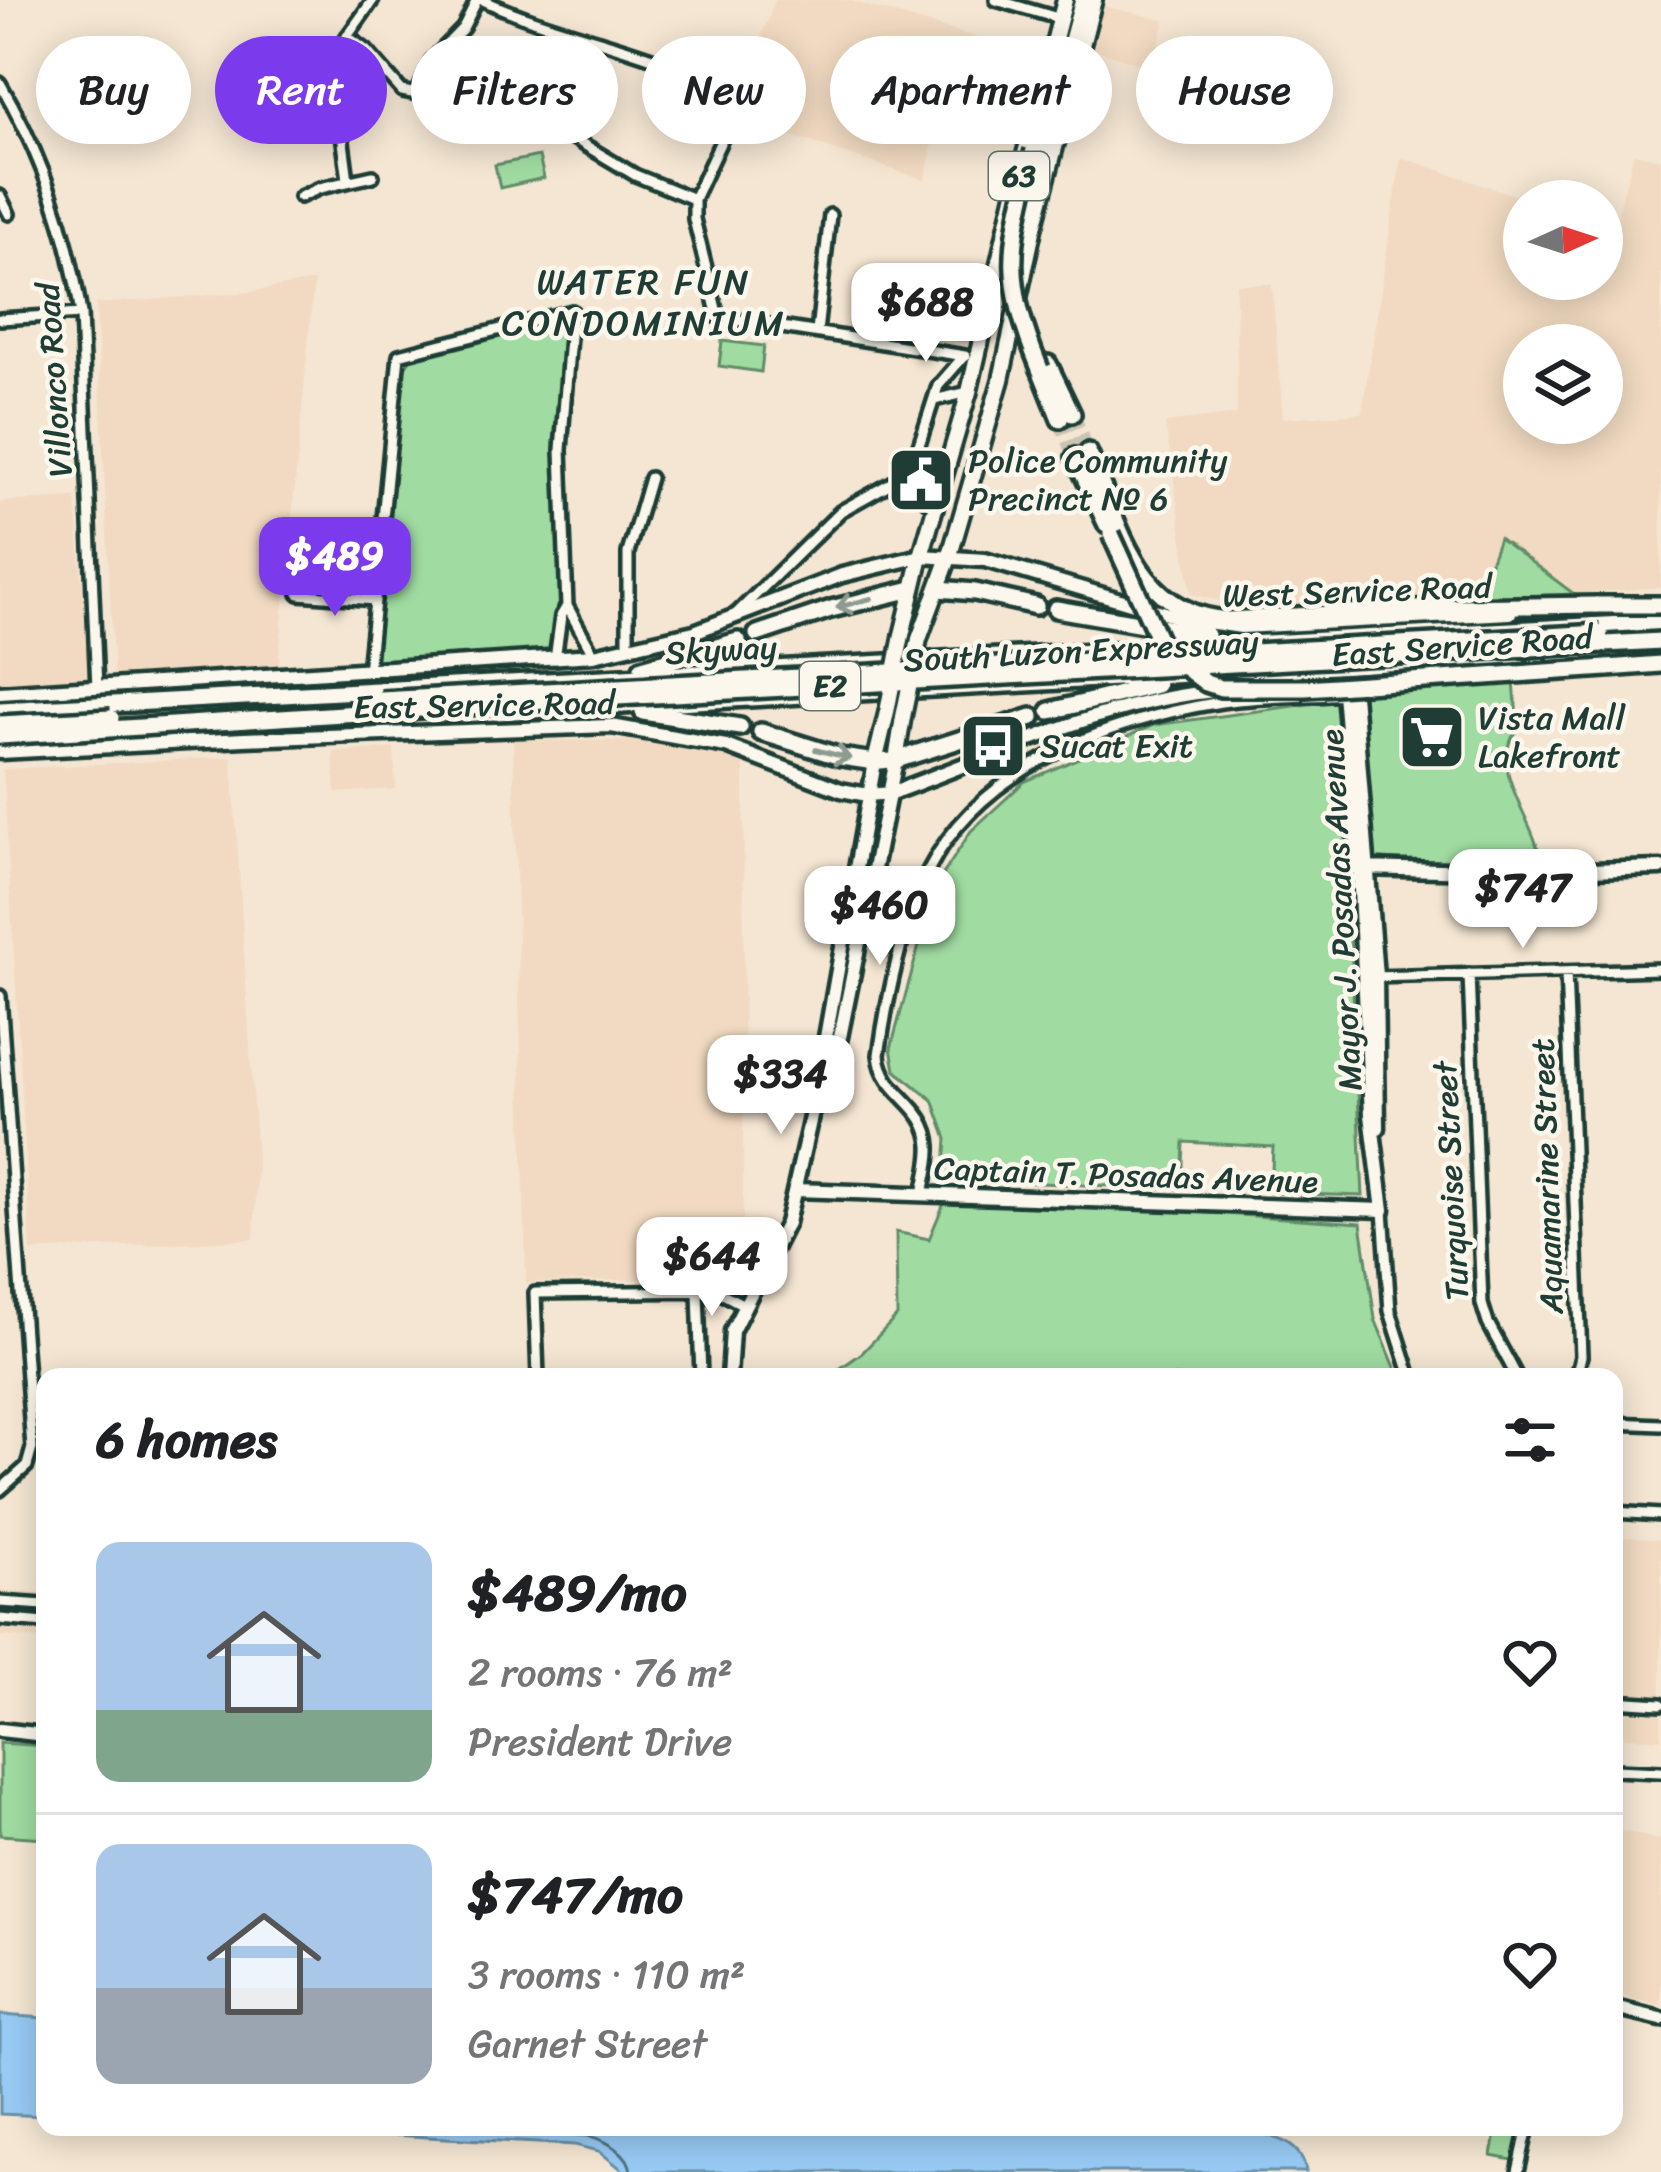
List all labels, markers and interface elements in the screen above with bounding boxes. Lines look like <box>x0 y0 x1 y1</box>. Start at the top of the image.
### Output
chip: Buy <box>36 36 191 144</box>
chip: Rent <box>215 36 387 144</box>
chip: Filters <box>411 36 618 144</box>
chip: New <box>642 36 806 144</box>
chip: Apartment <box>830 36 1112 144</box>
chip: House <box>1136 36 1333 144</box>
road number: 63 <box>989 152 1049 200</box>
north arrow <box>1503 180 1623 300</box>
map controls <box>1503 180 1623 444</box>
district label: WATER FUN CONDOMINIUM <box>502 250 786 355</box>
pin: $688 <box>855 263 997 365</box>
text: $688 <box>878 267 974 336</box>
street label: Villonco Road <box>18 278 90 479</box>
button: layers <box>1503 324 1623 444</box>
place label: Police Community Precinct № 6 <box>968 432 1228 528</box>
public building icon: Police Community Precinct № 6 <box>886 445 956 515</box>
pin: $489 <box>264 517 406 619</box>
text: $489 <box>286 521 384 590</box>
street label: West Service Road <box>1222 557 1495 625</box>
one-way arrow <box>836 593 874 615</box>
street label: East Service Road <box>1330 608 1597 684</box>
street label: South Luzon Expressway <box>902 613 1261 689</box>
street label: Skyway <box>664 618 779 682</box>
road number: E2 <box>800 662 860 710</box>
street label: East Service Road <box>353 674 618 736</box>
place label: Vista Mall Lakefront <box>1478 689 1626 785</box>
supermarket icon: Vista Mall Lakefront <box>1397 702 1467 772</box>
bus stop icon: Sucat Exit <box>958 711 1028 781</box>
place label: Sucat Exit <box>1040 717 1193 775</box>
street label: Mayor J. Posadas Avenue <box>1303 727 1379 1092</box>
one-way arrow <box>813 744 851 766</box>
pin: $747 <box>1452 849 1594 951</box>
text: $747 <box>1475 853 1571 922</box>
pin: $460 <box>809 866 951 968</box>
text: $460 <box>831 870 929 939</box>
pin: $334 <box>710 1035 852 1137</box>
street label: Aquamarine Street <box>1513 1037 1581 1316</box>
text: $334 <box>734 1039 828 1108</box>
street label: Turquoise Street <box>1416 1058 1486 1302</box>
street label: Captain T. Posadas Avenue <box>933 1139 1319 1211</box>
pin: $644 <box>641 1217 783 1319</box>
text: $644 <box>663 1221 761 1290</box>
text: 6 homes <box>96 1395 277 1485</box>
icon: filters <box>1497 1407 1563 1473</box>
text: $489/mo <box>468 1548 687 1638</box>
icon: home <box>192 1590 336 1734</box>
icon: heart <box>1497 1629 1563 1695</box>
text: 2 rooms · 76 m² <box>468 1638 733 1707</box>
text: President Drive <box>468 1707 732 1776</box>
text: $747/mo <box>468 1850 683 1940</box>
icon: home <box>192 1892 336 2036</box>
icon: heart <box>1497 1931 1563 1997</box>
text: 3 rooms · 110 m² <box>468 1940 745 2009</box>
text: Garnet Street <box>468 2009 707 2078</box>

